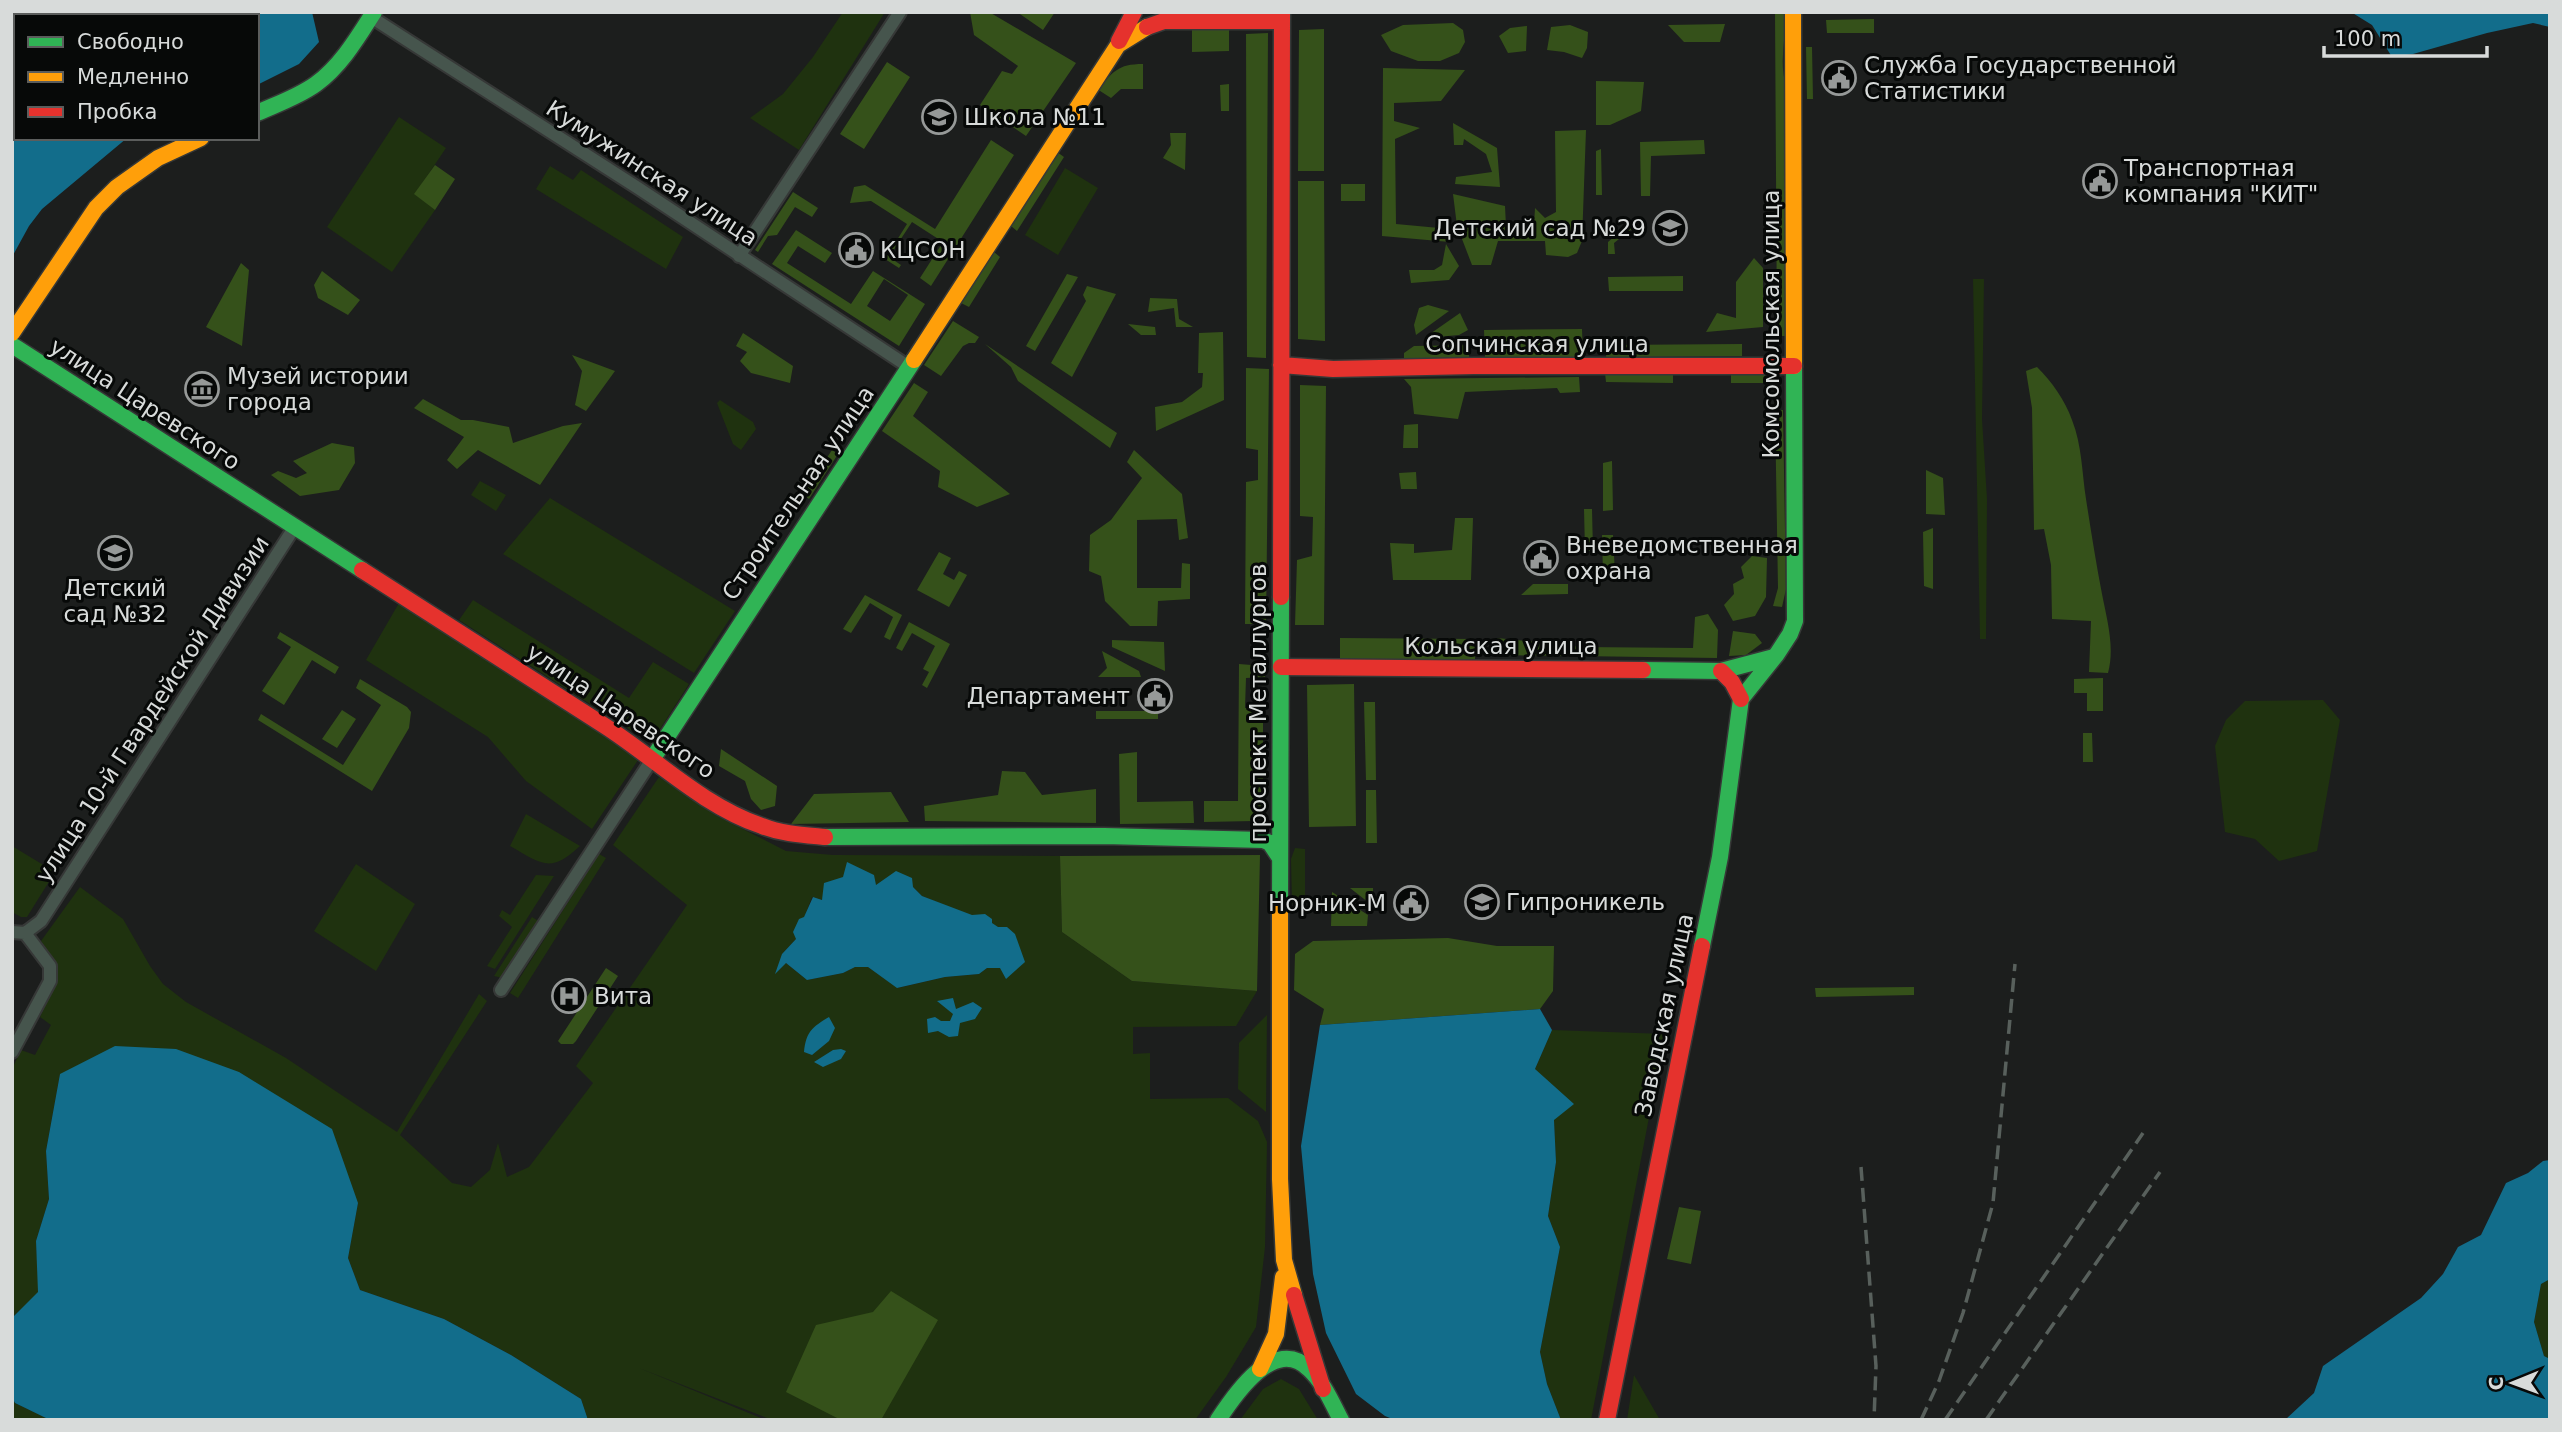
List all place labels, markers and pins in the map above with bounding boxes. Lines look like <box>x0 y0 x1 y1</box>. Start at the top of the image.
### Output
place label: Служба Государственной Статистики <box>1864 52 2176 104</box>
public building icon: Служба Государственной Статистики <box>1820 59 1858 97</box>
school or university icon: Школа №11 <box>920 98 958 136</box>
place label: Школа №11 <box>964 104 1106 130</box>
place label: Транспортная компания "КИТ" <box>2123 155 2318 207</box>
public building icon: Транспортная компания "КИТ" <box>2081 162 2119 200</box>
school or university icon: Детский сад №29 <box>1651 209 1689 247</box>
place label: Детский сад №29 <box>1434 215 1646 241</box>
public building icon: КЦСОН <box>837 231 875 269</box>
place label: КЦСОН <box>880 237 966 263</box>
place label: Музей истории города <box>227 363 409 415</box>
museum icon: Музей истории города <box>183 370 221 408</box>
place label: Вневедомственная охрана <box>1566 532 1798 584</box>
school or university icon: Детский сад №32 <box>96 534 134 572</box>
public building icon: Вневедомственная охрана <box>1522 539 1560 577</box>
place label: Детский сад №32 <box>63 575 167 627</box>
public building icon: Департамент <box>1136 677 1174 715</box>
place label: Департамент <box>967 683 1130 709</box>
school or university icon: Гипроникель <box>1463 883 1501 921</box>
public building icon: Норник-М <box>1392 884 1430 922</box>
place label: Гипроникель <box>1506 889 1665 915</box>
place label: Норник-М <box>1268 890 1386 916</box>
hospital icon: Вита <box>550 977 588 1015</box>
place label: Вита <box>594 983 652 1009</box>

